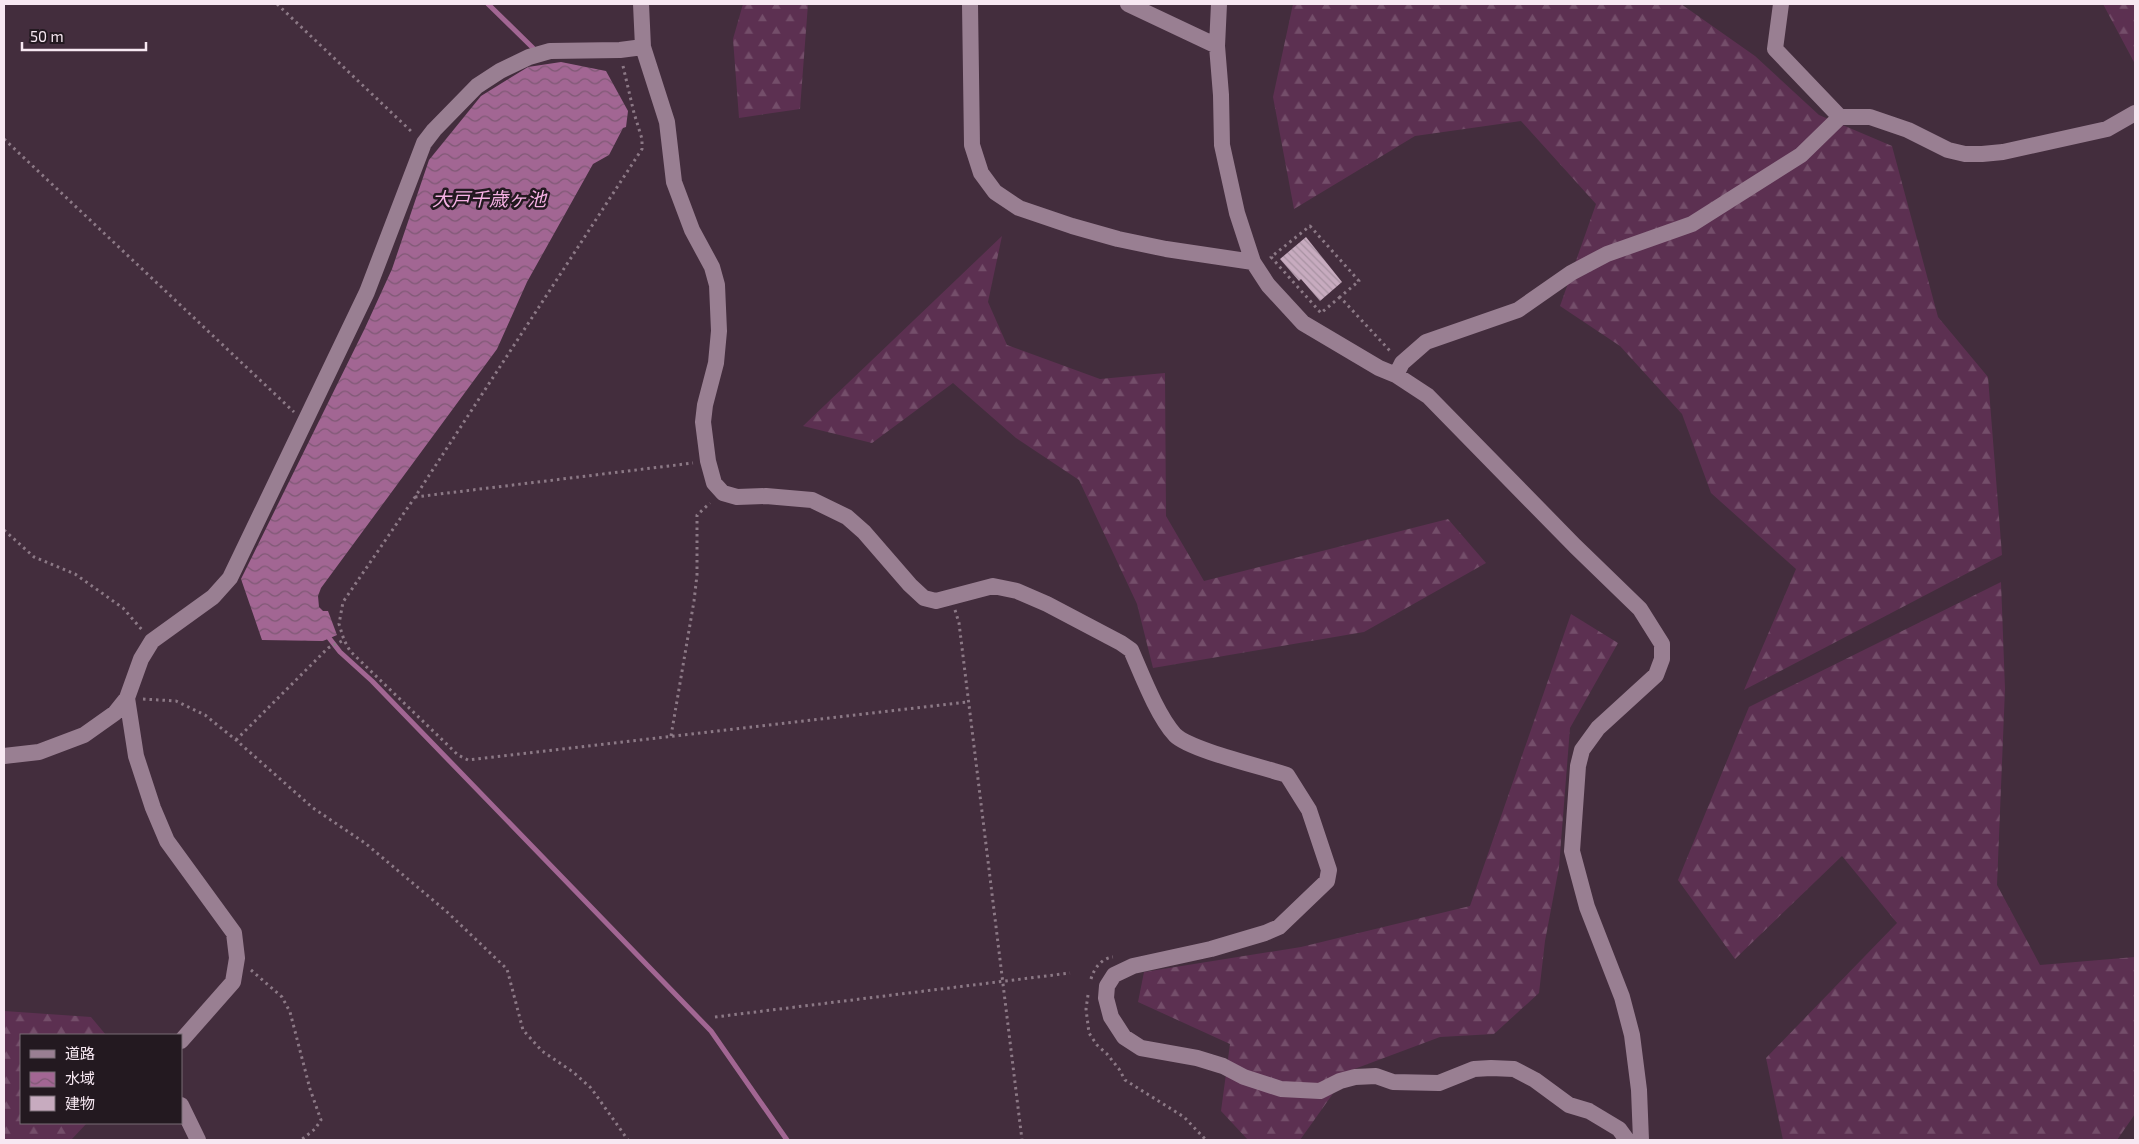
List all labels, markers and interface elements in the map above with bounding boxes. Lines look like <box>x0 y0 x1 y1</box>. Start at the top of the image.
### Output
scale bar <box>22 20 146 52</box>
text: 50 m <box>30 27 64 45</box>
water label: 大戸千歳ヶ池 <box>432 187 548 210</box>
legend <box>20 1034 182 1124</box>
text: 道路 <box>65 1044 95 1062</box>
text: 水域 <box>65 1069 95 1087</box>
text: 建物 <box>65 1094 95 1112</box>

